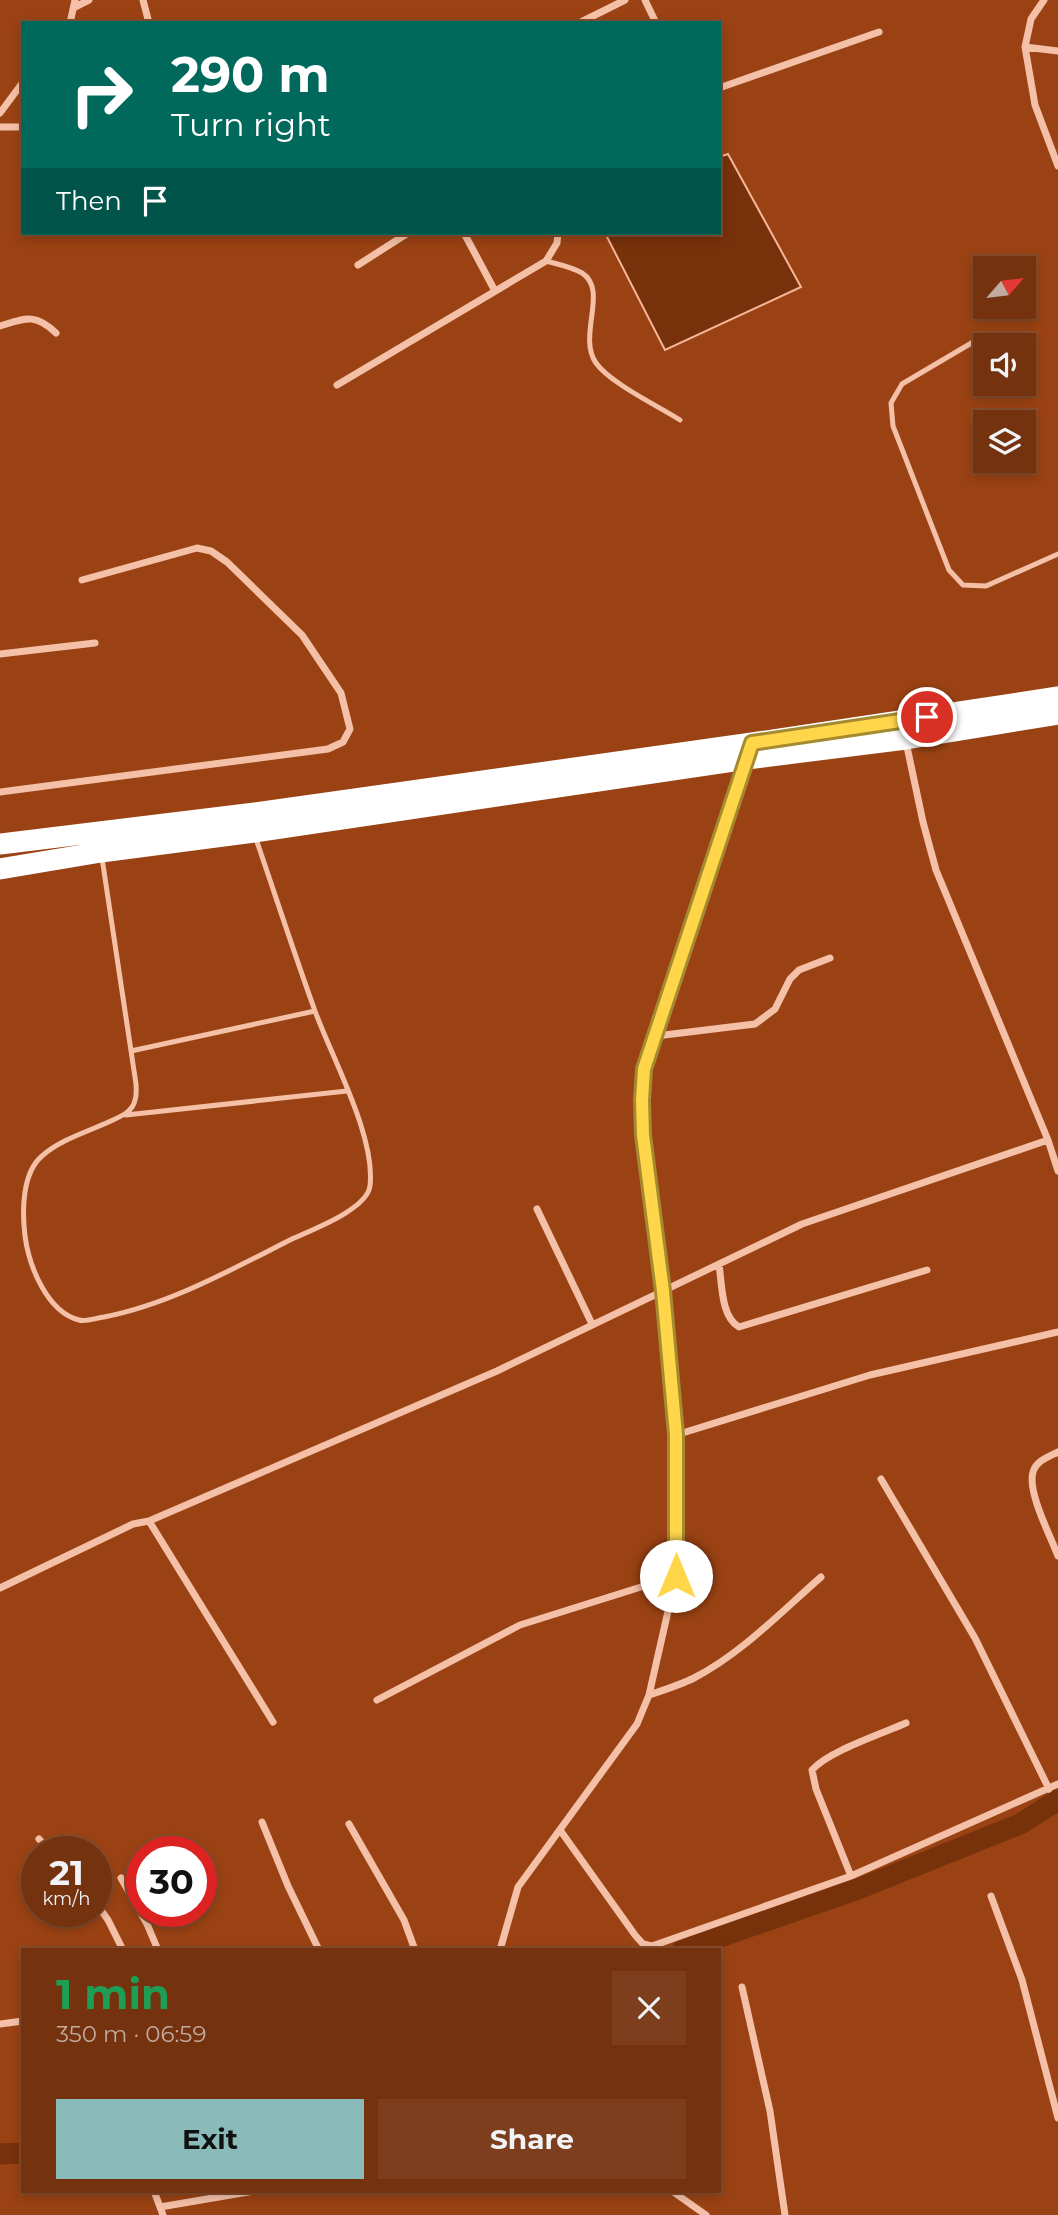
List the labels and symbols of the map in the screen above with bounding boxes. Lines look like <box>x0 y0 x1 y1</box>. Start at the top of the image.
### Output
north arrow <box>973 256 1036 318</box>
pin <box>897 687 957 747</box>
position arrow <box>639 1539 713 1613</box>
speed limit sign: 30 <box>126 1836 217 1927</box>

